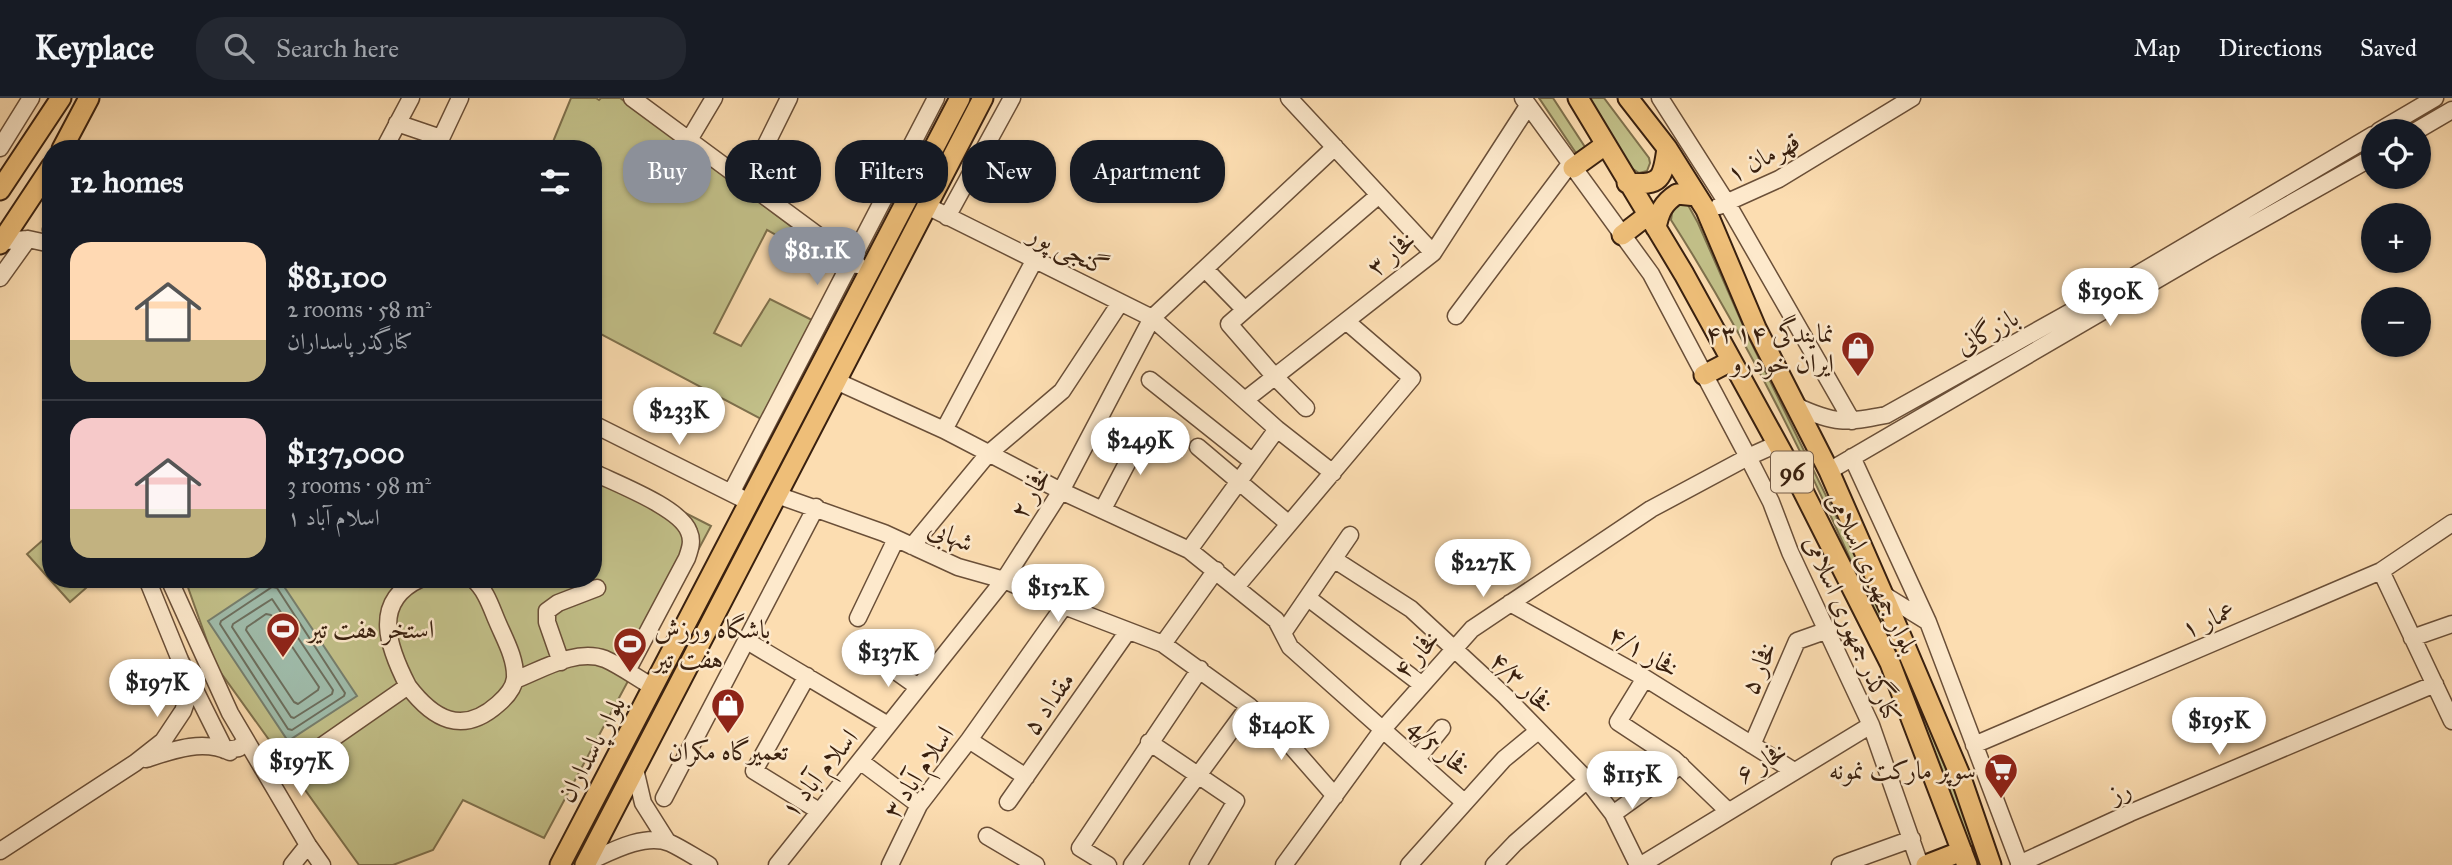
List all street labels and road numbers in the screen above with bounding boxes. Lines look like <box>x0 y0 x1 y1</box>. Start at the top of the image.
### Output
street label: قهرمان ۱ <box>1721 124 1806 190</box>
street label: گنجی پور <box>1020 216 1114 286</box>
street label: فخار ۳ <box>1360 223 1422 283</box>
street label: بازرگانی <box>1950 301 2024 361</box>
road number: 96 <box>1771 452 1813 492</box>
street label: فخار ۲ <box>1002 462 1058 524</box>
street label: بلوار جمهوری اسلامی <box>1819 487 1926 660</box>
street label: شهابی <box>922 511 978 561</box>
street label: کنارگذر جمهوری اسلامی <box>1796 529 1911 728</box>
street label: عمار ۱ <box>2176 593 2240 645</box>
street label: فخار ۴/۱ <box>1603 618 1685 684</box>
street label: فخار ۴ <box>1386 623 1446 685</box>
street label: فخار ۵ <box>1733 637 1783 699</box>
street label: فخار ۴/۳ <box>1483 644 1561 720</box>
street label: مقداد ۵ <box>1015 665 1081 741</box>
street label: بلوار پاسداران <box>550 690 635 809</box>
street label: فخار 4/5 <box>1402 711 1478 783</box>
street label: اسلام آباد ۳ <box>875 720 966 828</box>
street label: اسلام آباد ۱ <box>774 722 870 828</box>
street label: فخار ۶ <box>1730 734 1792 790</box>
street label: رز <box>2101 772 2136 811</box>

